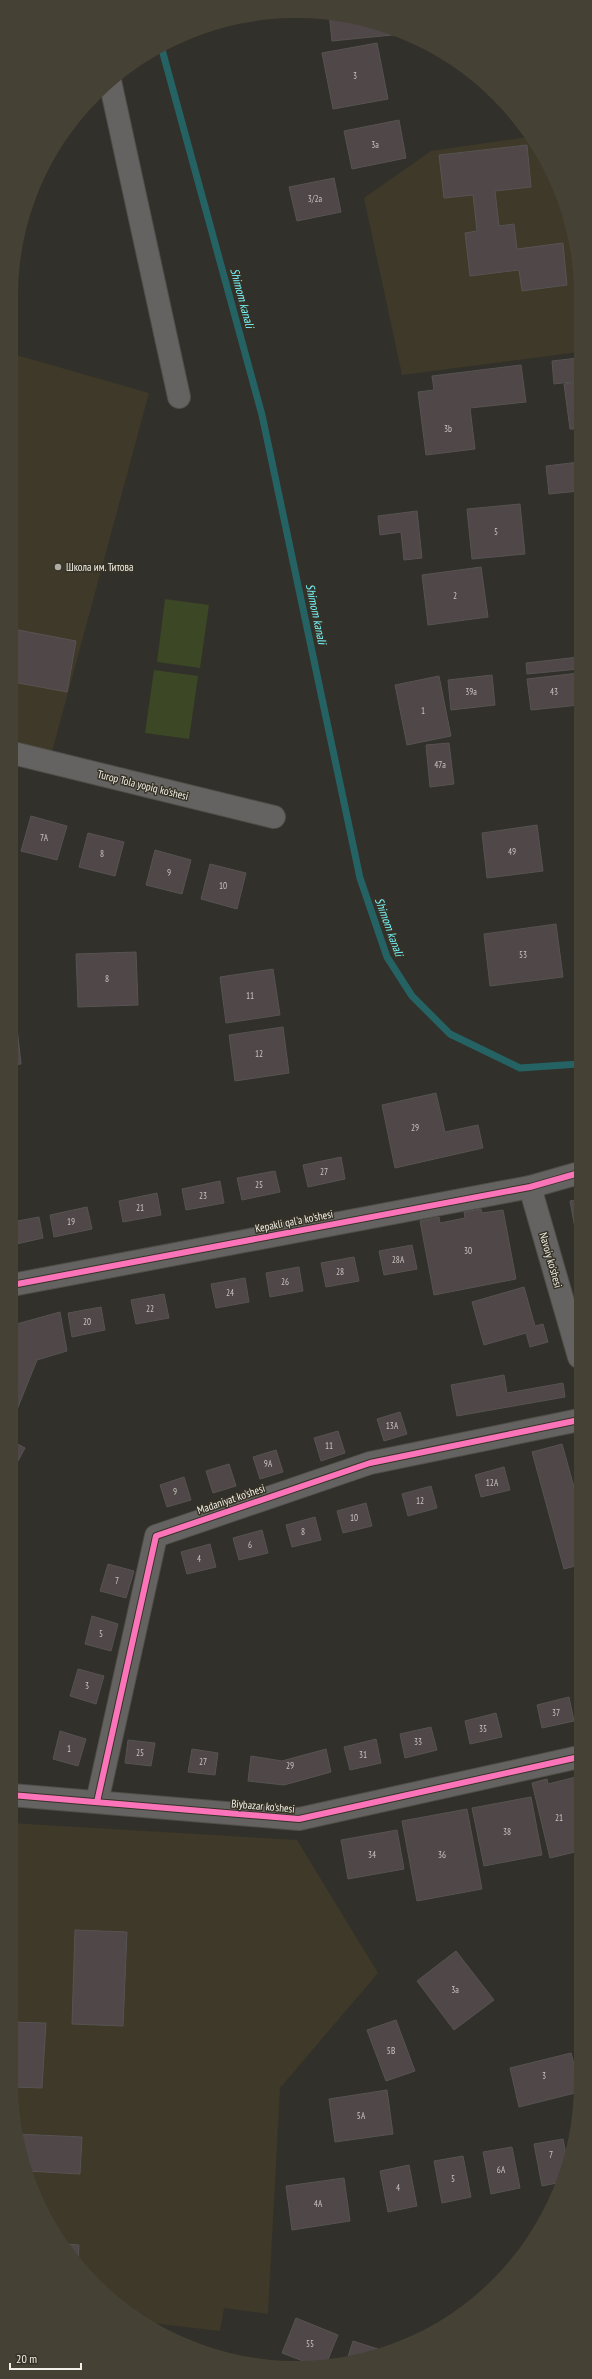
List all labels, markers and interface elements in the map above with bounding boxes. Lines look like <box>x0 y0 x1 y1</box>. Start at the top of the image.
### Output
house number: 3 <box>353 70 357 81</box>
house number: 3a <box>371 139 379 150</box>
house number: 3/2a <box>308 193 323 204</box>
water label: Shimom kanali <box>227 266 258 331</box>
house number: 3b <box>444 423 452 434</box>
house number: 5 <box>494 526 498 537</box>
place label: Школа им. Титова <box>66 560 133 574</box>
marker: Школа им. Титова <box>53 562 63 572</box>
water label: Shimom kanali <box>303 582 330 647</box>
house number: 2 <box>453 590 457 601</box>
house number: 39a <box>465 686 477 697</box>
house number: 43 <box>550 686 558 697</box>
house number: 1 <box>421 705 425 716</box>
house number: 47a <box>434 759 446 770</box>
street label: Turop Tola yopiq ko'shesi <box>96 767 190 803</box>
house number: 7A <box>40 832 49 843</box>
house number: 49 <box>508 846 516 857</box>
house number: 8 <box>100 848 104 859</box>
house number: 9 <box>167 867 171 878</box>
house number: 10 <box>219 880 227 891</box>
water label: Shimom kanali <box>372 895 407 960</box>
house number: 53 <box>519 949 527 960</box>
house number: 8 <box>105 973 109 984</box>
house number: 11 <box>246 990 254 1001</box>
house number: 12 <box>255 1048 263 1059</box>
house number: 29 <box>411 1122 419 1133</box>
house number: 27 <box>320 1166 328 1177</box>
house number: 25 <box>255 1179 263 1190</box>
house number: 23 <box>199 1190 207 1201</box>
house number: 21 <box>136 1202 144 1213</box>
street label: Kepakli qal'a ko'shesi <box>254 1207 334 1235</box>
house number: 19 <box>67 1216 75 1227</box>
street label: Navoiy ko'shesi <box>536 1231 566 1289</box>
house number: 30 <box>464 1245 472 1256</box>
house number: 28A <box>392 1254 405 1265</box>
house number: 28 <box>336 1266 344 1277</box>
house number: 26 <box>281 1276 289 1287</box>
house number: 24 <box>226 1287 234 1298</box>
house number: 22 <box>146 1303 154 1314</box>
house number: 20 <box>83 1316 91 1327</box>
house number: 13A <box>386 1420 399 1431</box>
house number: 11 <box>325 1440 333 1451</box>
house number: 9A <box>264 1458 273 1469</box>
house number: 12A <box>486 1477 499 1488</box>
street label: Madaniyat ko'shesi <box>195 1481 267 1517</box>
house number: 9 <box>173 1486 177 1497</box>
house number: 12 <box>416 1495 424 1506</box>
house number: 10 <box>350 1512 358 1523</box>
house number: 8 <box>301 1526 305 1537</box>
house number: 6 <box>248 1539 252 1550</box>
house number: 4 <box>197 1553 201 1564</box>
house number: 7 <box>115 1575 119 1586</box>
house number: 5 <box>99 1628 103 1639</box>
house number: 3 <box>85 1680 89 1691</box>
house number: 37 <box>552 1707 560 1718</box>
house number: 35 <box>479 1723 487 1734</box>
house number: 33 <box>414 1736 422 1747</box>
house number: 1 <box>67 1743 71 1754</box>
house number: 25 <box>136 1747 144 1758</box>
house number: 31 <box>359 1749 367 1760</box>
house number: 27 <box>199 1756 207 1767</box>
house number: 29 <box>286 1760 294 1771</box>
street label: Biybazar ko'shesi <box>231 1796 295 1816</box>
house number: 21 <box>555 1812 563 1823</box>
house number: 38 <box>503 1826 511 1837</box>
house number: 34 <box>368 1849 376 1860</box>
house number: 36 <box>438 1849 446 1860</box>
house number: 3a <box>451 1984 459 1995</box>
house number: 5B <box>387 2045 395 2056</box>
house number: 3 <box>542 2070 546 2081</box>
house number: 5A <box>357 2110 366 2121</box>
house number: 7 <box>549 2149 553 2160</box>
house number: 6A <box>497 2164 506 2175</box>
house number: 5 <box>451 2173 455 2184</box>
house number: 4 <box>396 2182 400 2193</box>
house number: 4A <box>314 2198 323 2209</box>
house number: 55 <box>306 2338 314 2349</box>
scale bar <box>10 2345 81 2371</box>
text: 20 m <box>16 2351 37 2366</box>

